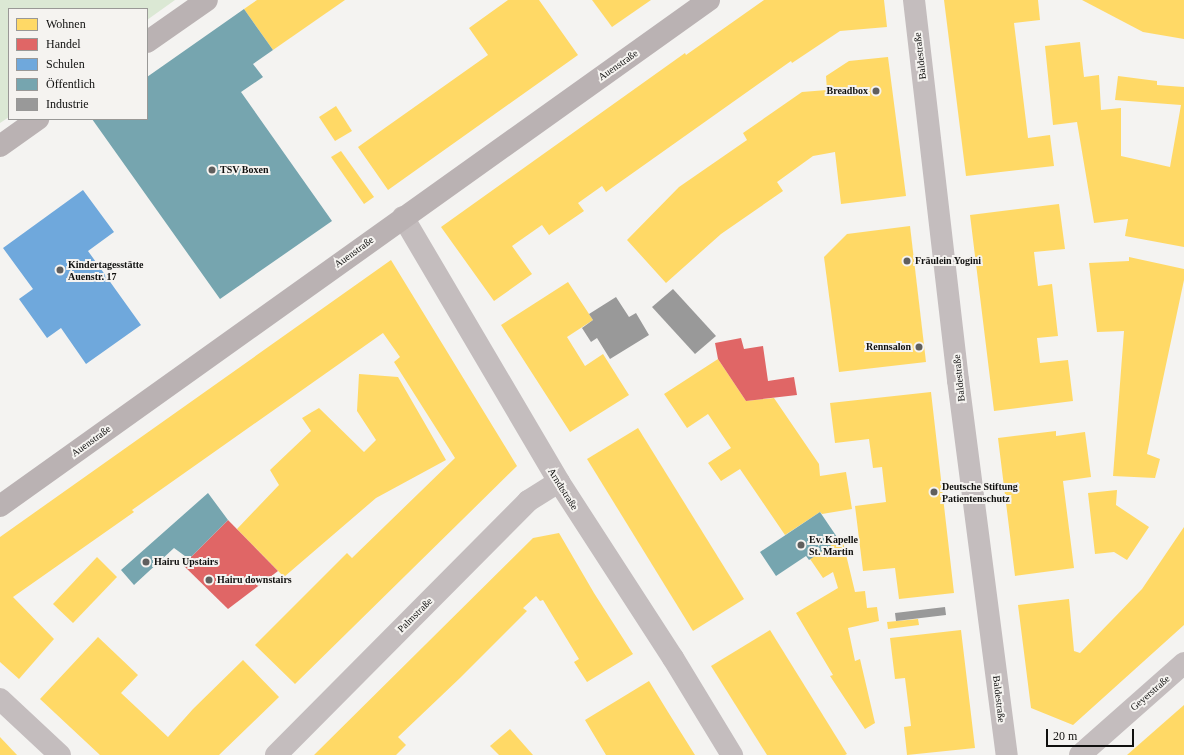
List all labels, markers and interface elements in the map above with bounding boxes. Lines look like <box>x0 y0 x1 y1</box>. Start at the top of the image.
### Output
legend <box>8 8 148 120</box>
text: Wohnen <box>46 17 86 31</box>
street label: Baldestraße <box>911 32 929 80</box>
text: Handel <box>46 37 81 51</box>
street label: Auenstraße <box>596 47 640 83</box>
text: Schulen <box>46 57 85 71</box>
text: Öffentlich <box>46 77 95 91</box>
place label: Breadbox <box>827 85 868 97</box>
marker: Breadbox <box>871 86 881 96</box>
text: Industrie <box>46 97 89 111</box>
place label: TSV Boxen <box>220 164 269 176</box>
marker: TSV Boxen <box>207 165 217 175</box>
street label: Auenstraße <box>332 234 376 270</box>
place label: Fräulein Yogini <box>915 255 981 267</box>
marker: Fräulein Yogini <box>902 256 912 266</box>
place label: Kindertagesstätte Auenstr. 17 <box>68 258 144 282</box>
marker: Kindertagesstätte Auenstr. 17 <box>55 265 65 275</box>
place label: Rennsalon <box>866 341 911 353</box>
marker: Rennsalon <box>914 342 924 352</box>
street label: Baldestraße <box>951 354 967 402</box>
street label: Auenstraße <box>69 423 113 459</box>
street label: Arndtstraße <box>545 466 581 512</box>
place label: Deutsche Stiftung Patientenschutz <box>942 480 1018 504</box>
marker: Deutsche Stiftung Patientenschutz <box>929 487 939 497</box>
place label: Ev. Kapelle St. Martin <box>809 533 858 556</box>
marker: Ev. Kapelle St. Martin <box>796 540 806 550</box>
place label: Hairu Upstairs <box>154 556 218 568</box>
marker: Hairu Upstairs <box>141 557 151 567</box>
place label: Hairu downstairs <box>217 574 292 586</box>
marker: Hairu downstairs <box>204 575 214 585</box>
street label: Palmstraße <box>395 595 435 635</box>
street label: Geyerstraße <box>1128 673 1172 713</box>
street label: Baldestraße <box>990 675 1008 723</box>
scale bar <box>1048 721 1136 747</box>
text: 20 m <box>1053 729 1077 743</box>

